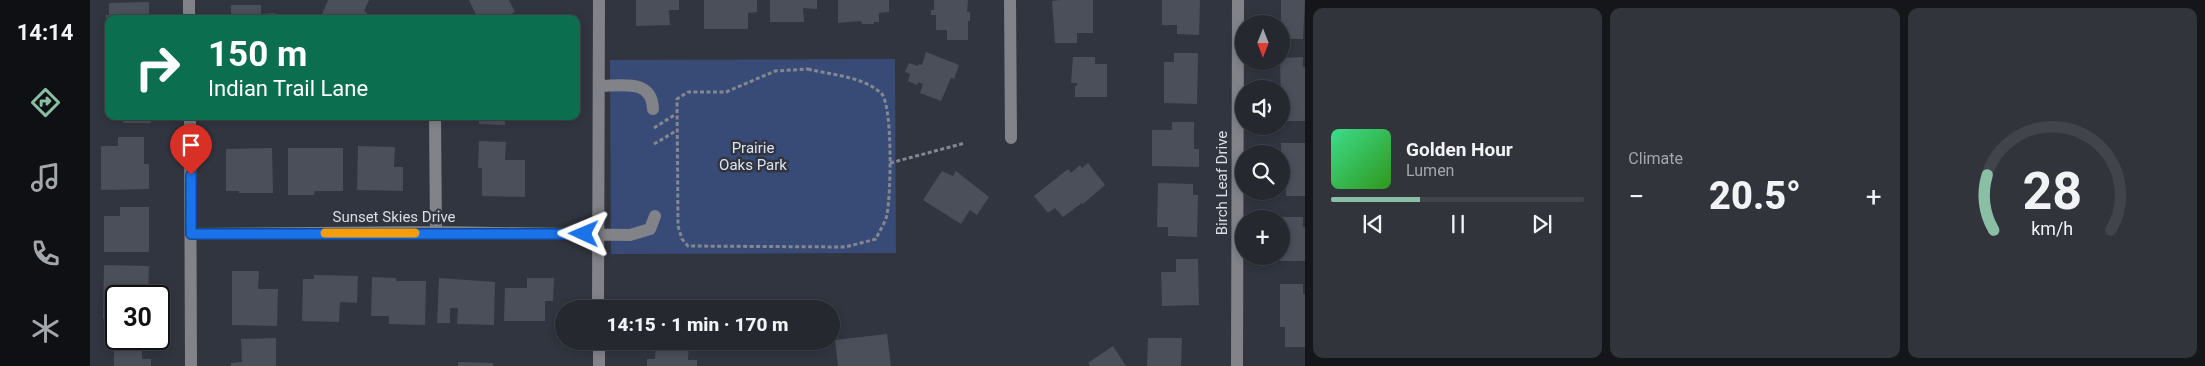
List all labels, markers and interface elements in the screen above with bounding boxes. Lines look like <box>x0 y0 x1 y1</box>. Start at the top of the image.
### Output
north arrow <box>1235 15 1290 70</box>
map controls <box>1235 15 1290 265</box>
text: 14:14 <box>17 20 73 45</box>
text: 150 m <box>208 34 307 75</box>
icon: right <box>125 35 190 100</box>
text: Indian Trail Lane <box>208 76 368 101</box>
button: sound <box>1235 80 1290 135</box>
icon: directions <box>28 85 63 120</box>
pin <box>170 124 212 175</box>
icon: arrive <box>177 131 205 159</box>
street label: Birch Leaf Drive <box>1213 131 1231 235</box>
text: Golden Hour <box>1406 138 1513 161</box>
park label: Prairie Oaks Park <box>719 139 787 174</box>
button: search <box>1235 145 1290 200</box>
text: Climate <box>1628 149 1683 168</box>
icon: music <box>28 160 63 195</box>
text: Lumen <box>1406 161 1454 180</box>
text: 28 <box>2022 161 2082 222</box>
text: 20.5° <box>1709 174 1801 218</box>
text: − <box>1628 180 1644 213</box>
text: + <box>1866 180 1882 213</box>
position arrow <box>557 207 609 259</box>
street label: Sunset Skies Drive <box>332 208 456 226</box>
button: + <box>1235 210 1290 265</box>
icon: previous <box>1359 210 1387 238</box>
icon: pause <box>1444 210 1472 238</box>
icon: next <box>1528 210 1556 238</box>
text: km/h <box>2031 218 2073 239</box>
icon: phone <box>28 236 63 271</box>
speed limit sign: 30 <box>105 285 170 350</box>
icon: climate <box>28 311 63 346</box>
text: 14:15 · 1 min · 170 m <box>606 313 789 336</box>

